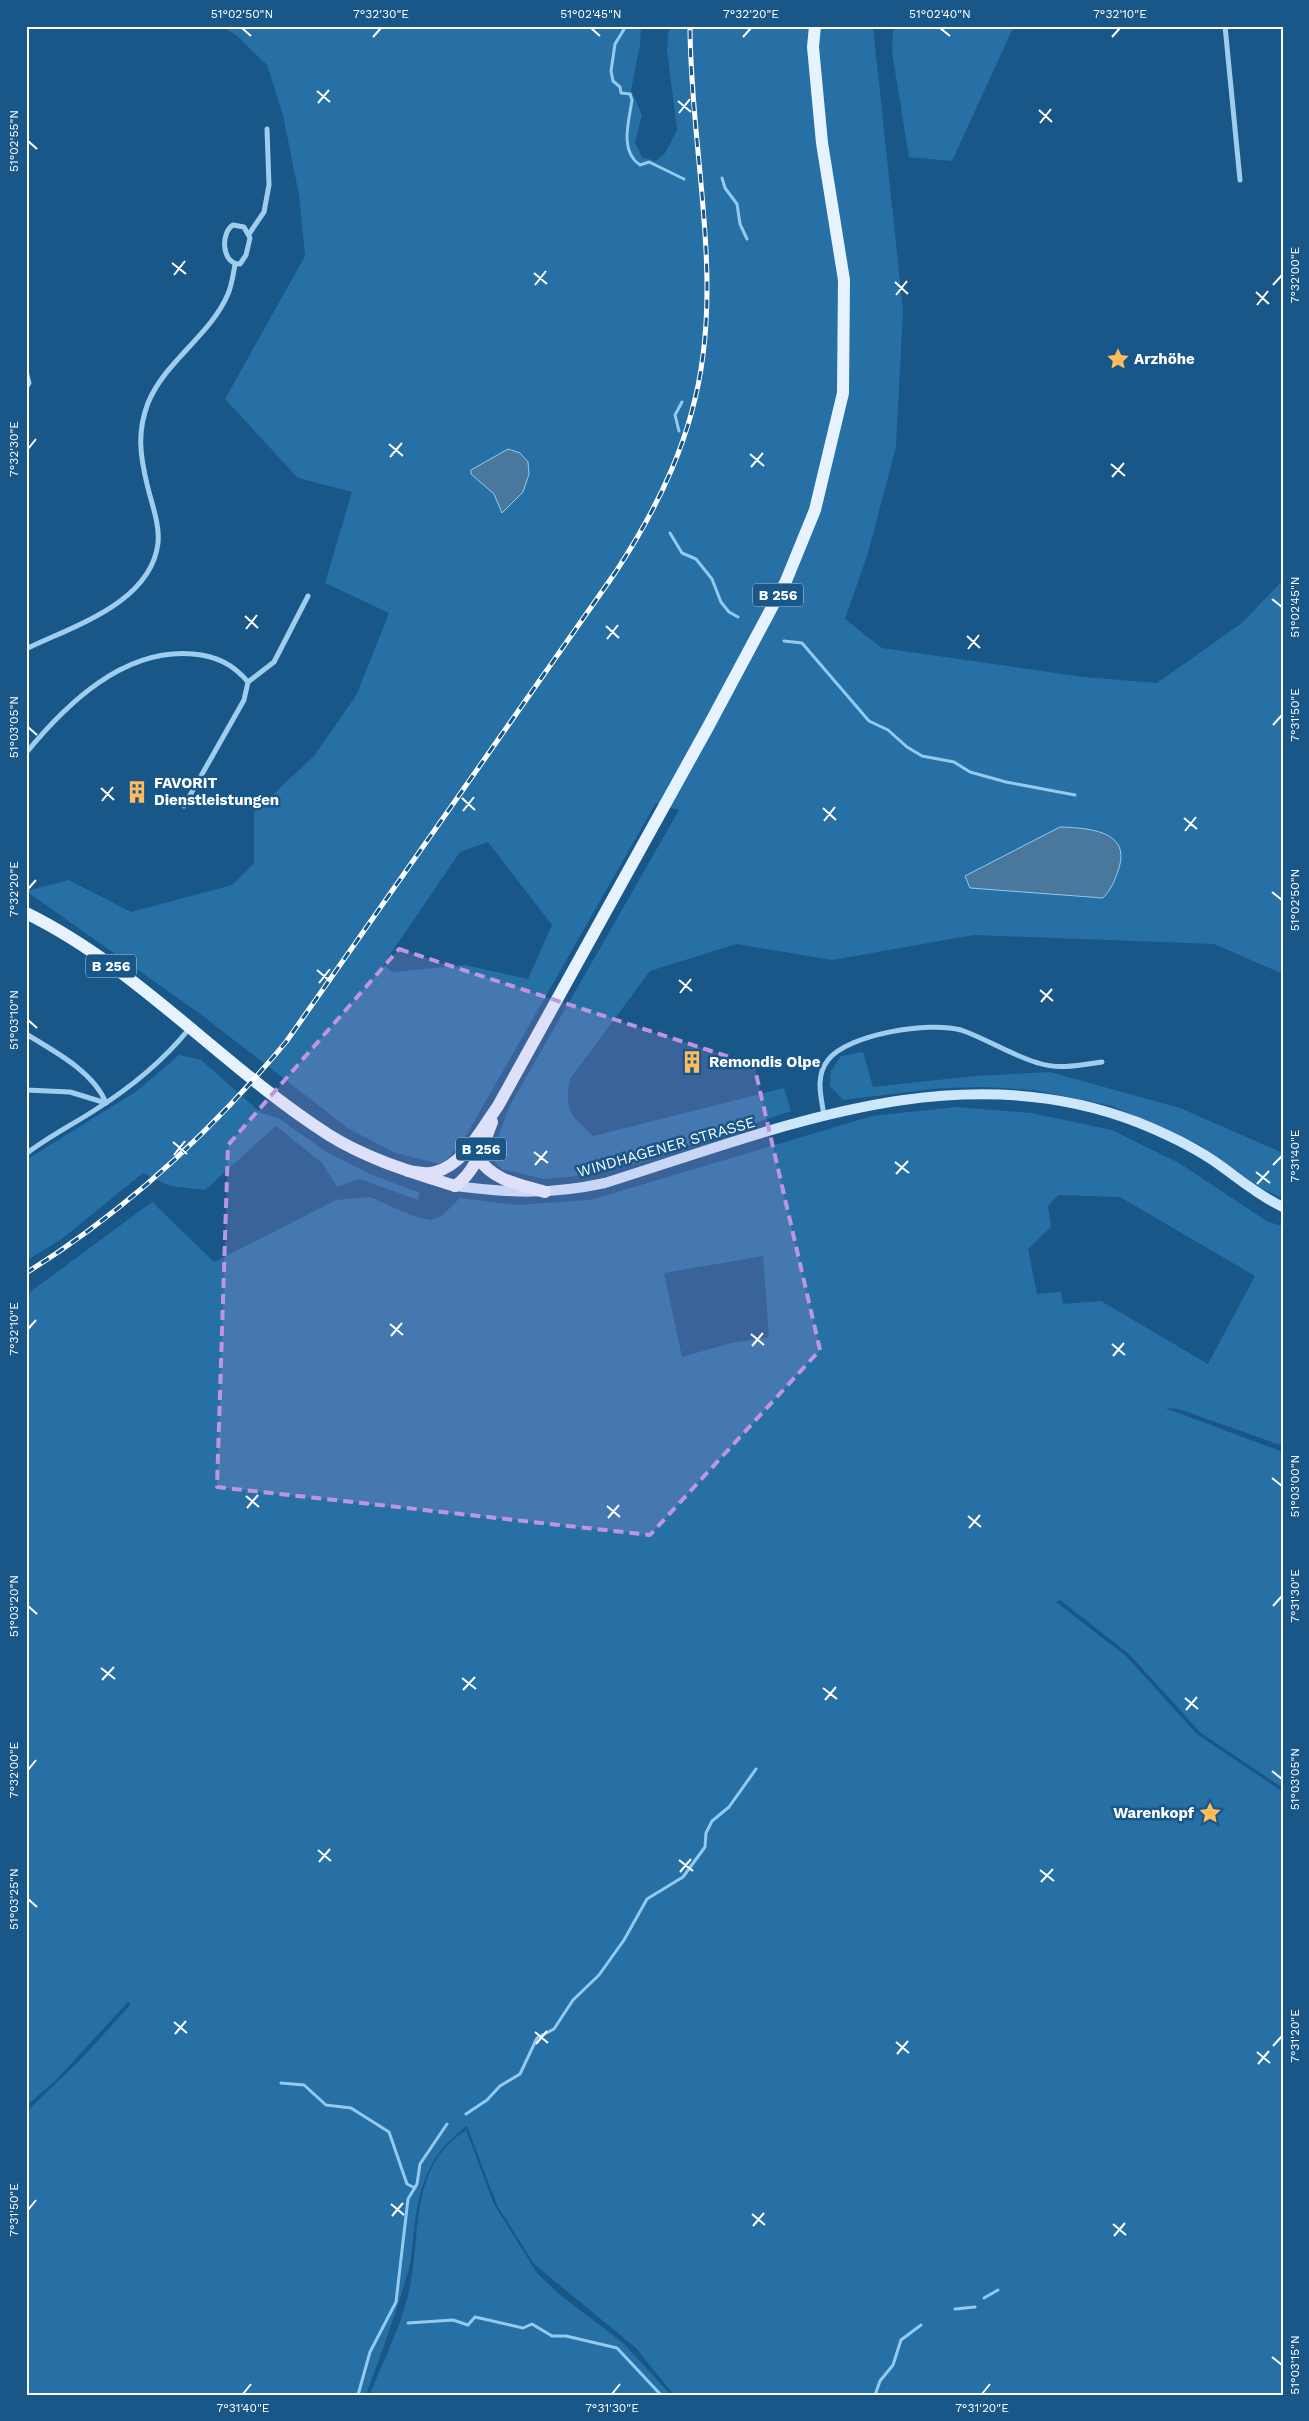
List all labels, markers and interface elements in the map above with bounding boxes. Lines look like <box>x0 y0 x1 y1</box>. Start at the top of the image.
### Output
text: 51°02'50"N <box>211 7 273 21</box>
text: 7°32'30"E <box>353 7 409 21</box>
text: 51°02'45"N <box>560 7 622 21</box>
text: 7°32'20"E <box>723 7 779 21</box>
text: 51°02'40"N <box>909 7 971 21</box>
text: 7°32'10"E <box>1093 7 1147 21</box>
text: 51°02'55"N <box>7 110 21 172</box>
text: 7°32'00"E <box>1288 246 1302 303</box>
place icon: Arzhöhe <box>1105 346 1131 372</box>
place label: Arzhöhe <box>1134 350 1195 368</box>
text: 7°32'30"E <box>7 421 21 477</box>
text: 51°02'45"N <box>1288 576 1302 638</box>
road number: B 256 <box>753 584 803 606</box>
text: 7°31'50"E <box>1288 688 1302 742</box>
text: 51°03'05"N <box>7 696 21 758</box>
place label: FAVORIT Dienstleistungen <box>154 774 279 809</box>
building icon: FAVORIT Dienstleistungen <box>124 779 150 805</box>
text: 7°32'20"E <box>7 861 21 917</box>
text: 51°02'50"N <box>1288 869 1302 931</box>
road number: B 256 <box>86 954 136 978</box>
text: 51°03'10"N <box>7 990 21 1050</box>
building icon: Remondis Olpe <box>679 1049 705 1075</box>
place label: Remondis Olpe <box>709 1053 821 1071</box>
street label: WINDHAGENER STRASSE <box>575 1113 757 1181</box>
text: 7°31'40"E <box>1288 1129 1302 1182</box>
road number: B 256 <box>456 1138 506 1160</box>
text: 7°32'10"E <box>7 1302 21 1356</box>
text: 51°03'00"N <box>1288 1455 1302 1517</box>
text: 7°31'30"E <box>1288 1569 1302 1623</box>
text: 51°03'20"N <box>7 1575 21 1637</box>
text: 7°32'00"E <box>7 1741 21 1798</box>
text: 51°03'05"N <box>1288 1748 1302 1810</box>
place icon: Warenkopf <box>1197 1800 1223 1826</box>
place label: Warenkopf <box>1113 1804 1195 1822</box>
text: 51°03'25"N <box>7 1868 21 1930</box>
text: 7°31'20"E <box>1288 2009 1302 2063</box>
text: 7°31'50"E <box>7 2183 21 2237</box>
text: 51°03'15"N <box>1288 2335 1302 2395</box>
text: 7°31'40"E <box>217 2401 270 2415</box>
text: 7°31'30"E <box>585 2401 639 2415</box>
text: 7°31'20"E <box>955 2401 1009 2415</box>

